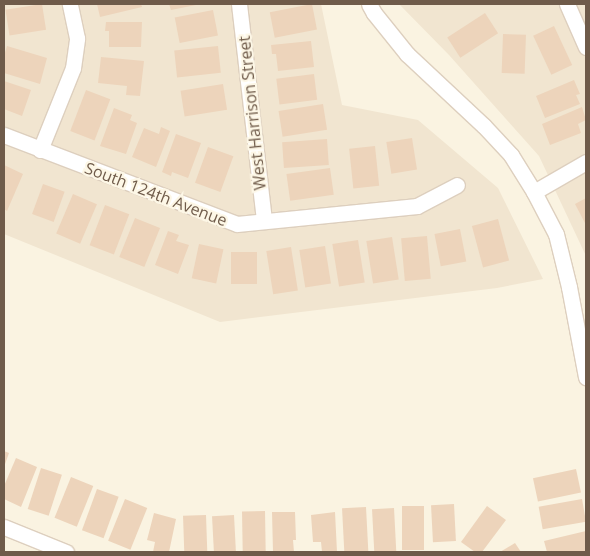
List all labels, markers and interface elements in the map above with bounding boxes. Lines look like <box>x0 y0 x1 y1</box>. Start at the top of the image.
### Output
street label: West Harrison Street <box>234 35 270 191</box>
street label: South 124th Avenue <box>82 158 230 230</box>

